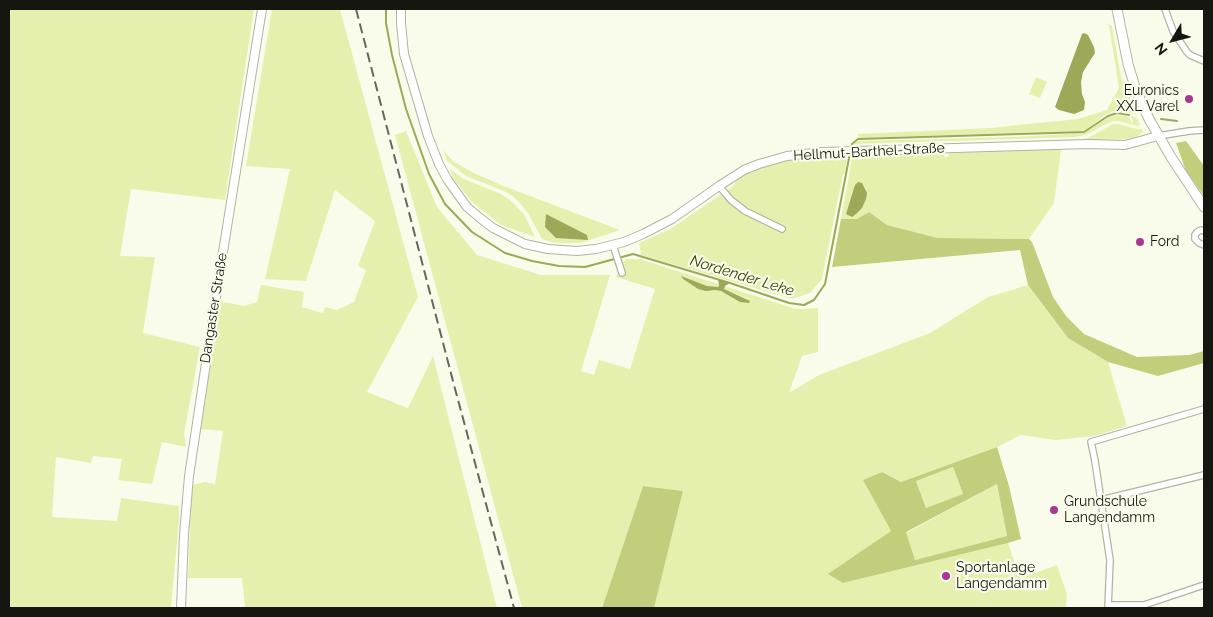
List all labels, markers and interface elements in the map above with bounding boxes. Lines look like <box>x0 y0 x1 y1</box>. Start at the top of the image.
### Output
north arrow <box>1148 15 1198 65</box>
text: N <box>1151 40 1171 58</box>
place label: Euronics XXL Varel <box>1116 83 1179 115</box>
marker: Euronics XXL Varel <box>1183 93 1195 105</box>
street label: Hellmut-Barthel-Straße <box>793 140 945 164</box>
place label: Ford <box>1150 234 1180 250</box>
marker: Ford <box>1134 236 1146 248</box>
street label: Dangaster Straße <box>197 252 231 364</box>
water label: Nordender Leke <box>688 252 796 300</box>
place label: Grundschule Langendamm <box>1064 494 1155 526</box>
marker: Grundschule Langendamm <box>1048 504 1060 516</box>
place label: Sportanlage Langendamm <box>956 560 1047 592</box>
marker: Sportanlage Langendamm <box>940 570 952 582</box>

